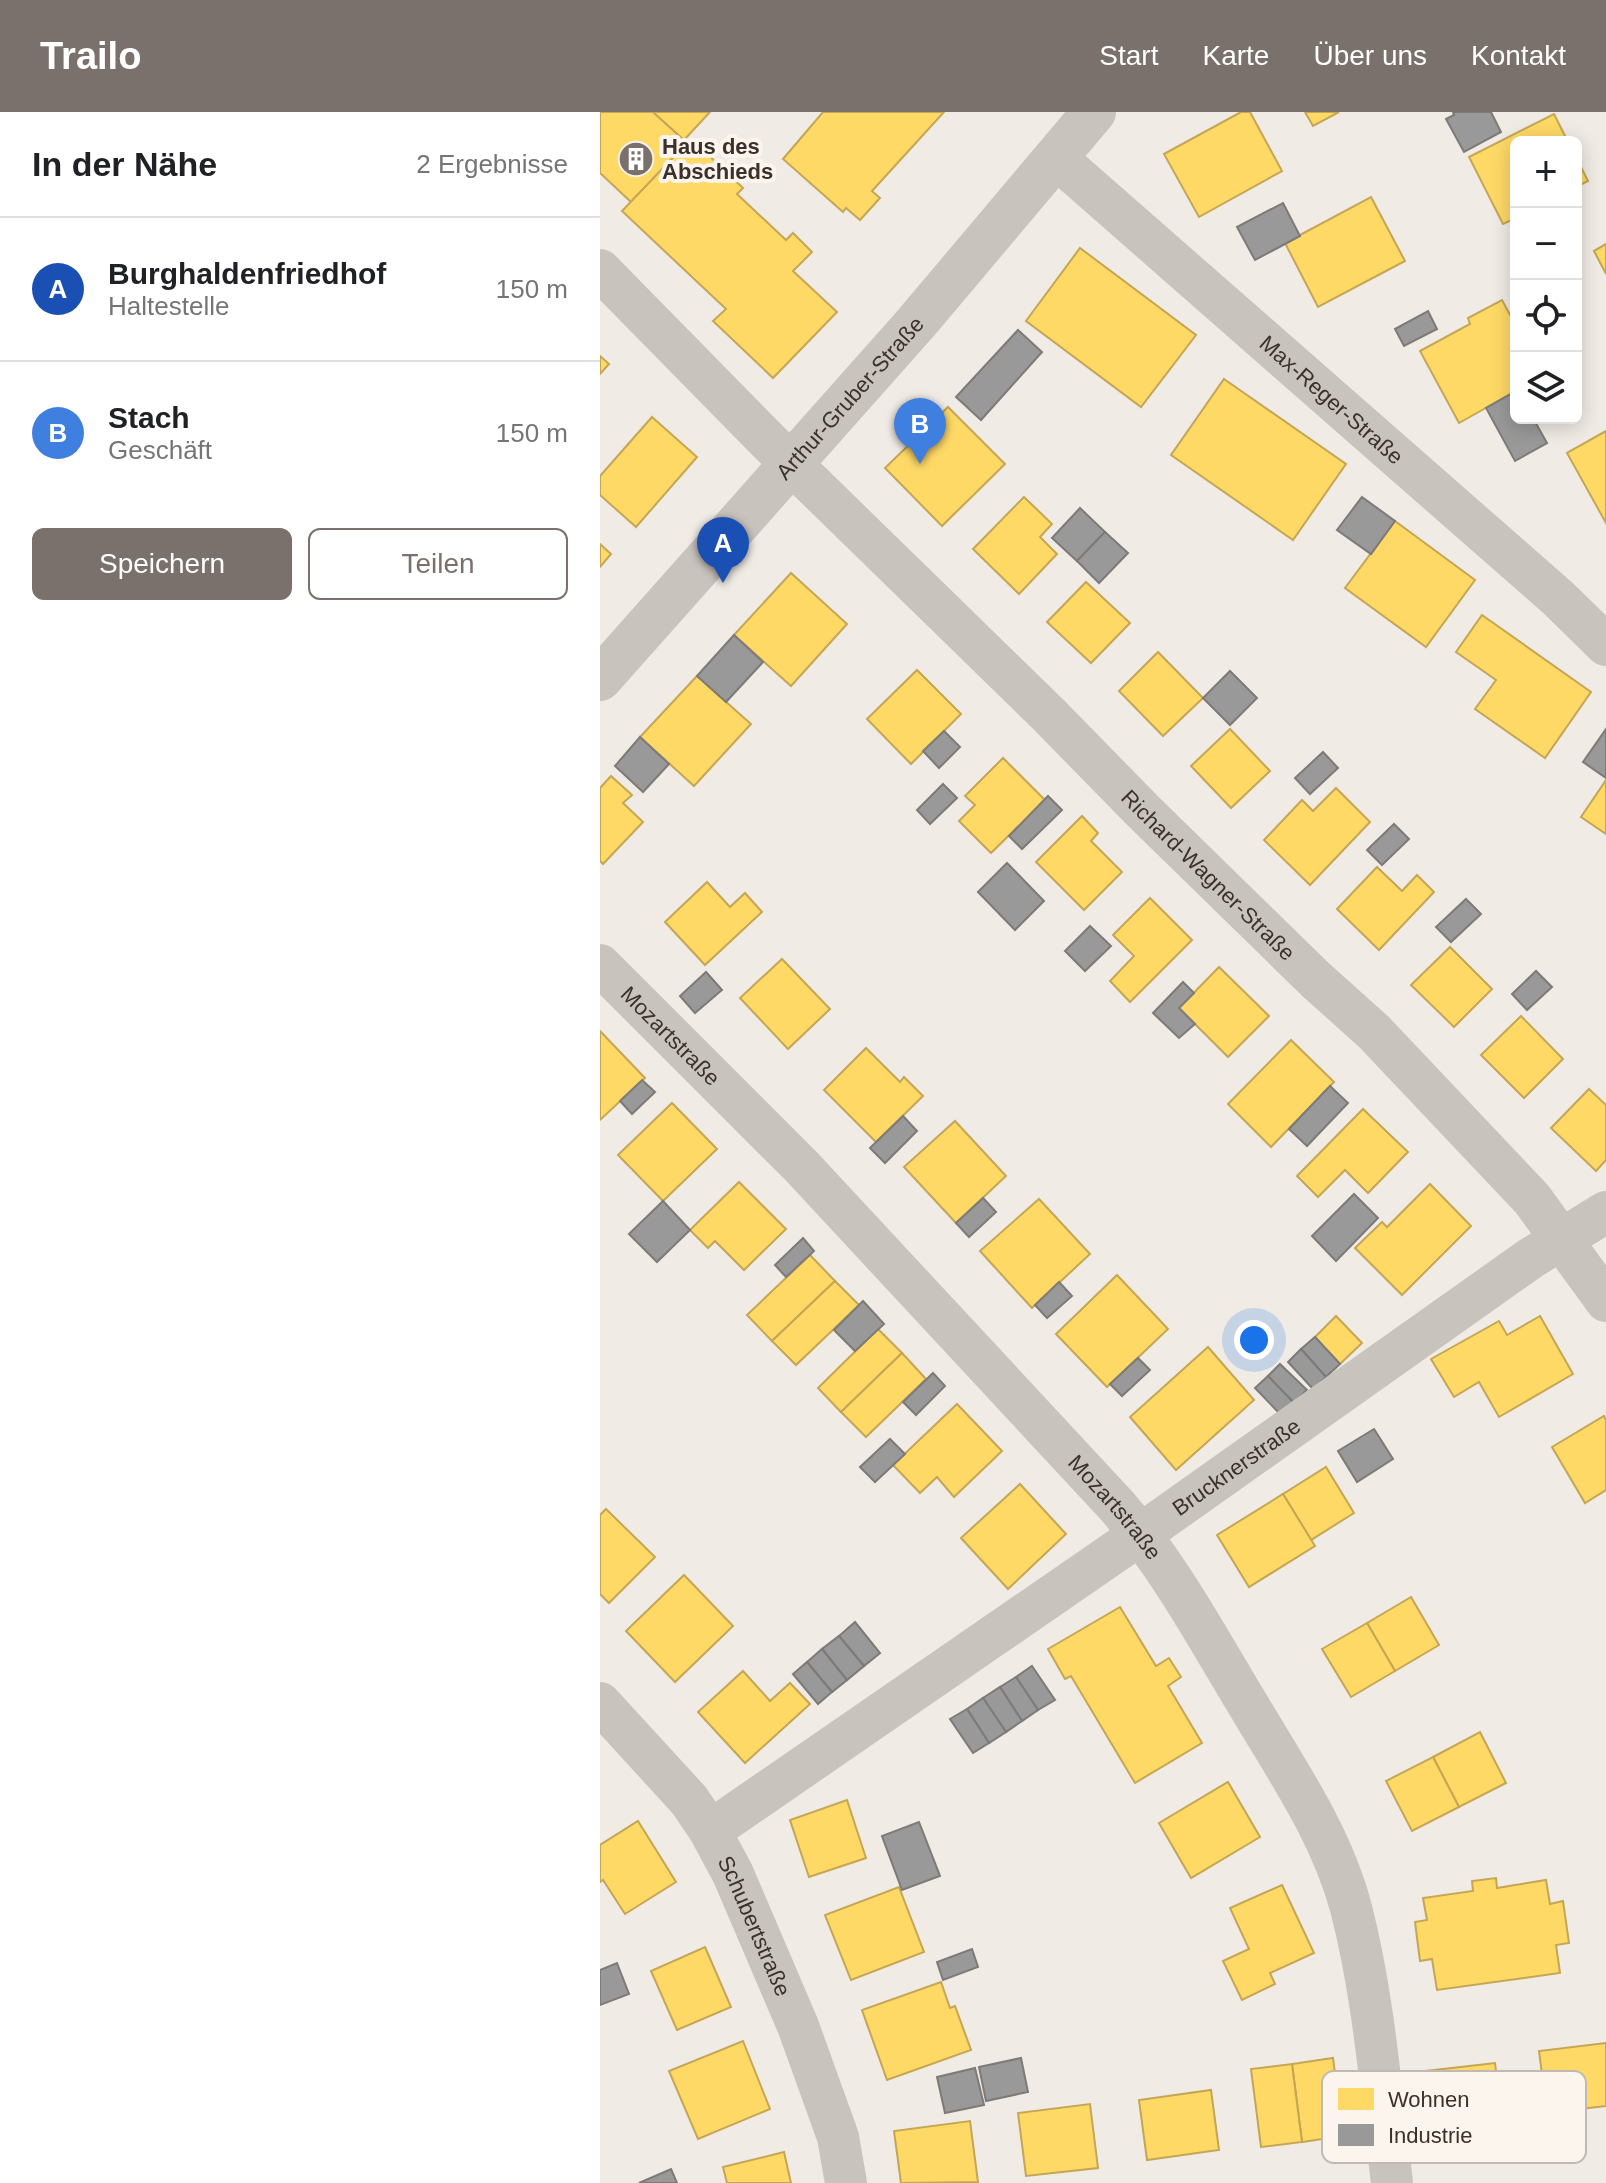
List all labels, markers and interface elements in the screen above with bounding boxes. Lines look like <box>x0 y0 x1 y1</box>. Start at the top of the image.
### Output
text: Trailo <box>40 35 141 77</box>
text: Start <box>1099 40 1158 71</box>
text: Karte <box>1202 40 1269 71</box>
text: Über uns <box>1313 40 1427 71</box>
text: Kontakt <box>1471 40 1566 71</box>
place label: Haus des Abschieds <box>662 134 773 184</box>
map controls <box>1510 136 1582 424</box>
button: + <box>1510 136 1582 208</box>
building icon: Haus des Abschieds <box>617 140 655 178</box>
text: In der Nähe <box>32 145 217 183</box>
text: 2 Ergebnisse <box>416 149 568 179</box>
button: − <box>1510 208 1582 280</box>
text: Burghaldenfriedhof <box>108 257 386 290</box>
text: A <box>49 274 67 304</box>
text: 150 m <box>496 274 568 304</box>
button: locate <box>1510 280 1582 352</box>
text: Haltestelle <box>108 291 229 321</box>
street label: Arthur-Gruber-Straße <box>771 311 928 484</box>
street label: Max-Reger-Straße <box>1255 330 1408 469</box>
button: layers <box>1510 352 1582 424</box>
pin: B <box>894 398 946 464</box>
text: Stach <box>108 401 190 434</box>
text: B <box>49 418 67 448</box>
text: 150 m <box>496 418 568 448</box>
text: Geschäft <box>108 435 212 465</box>
pin: A <box>697 517 749 583</box>
button: Speichern <box>32 528 292 600</box>
button: Teilen <box>308 528 568 600</box>
street label: Richard-Wagner-Straße <box>1117 784 1300 965</box>
street label: Mozartstraße <box>616 981 725 1090</box>
your location <box>1234 1320 1274 1360</box>
street label: Brucknerstraße <box>1168 1413 1305 1520</box>
street label: Mozartstraße <box>1063 1450 1167 1564</box>
street label: Schubertstraße <box>713 1851 796 2000</box>
legend <box>1322 2071 1586 2163</box>
text: Wohnen <box>1388 2087 1470 2112</box>
text: Industrie <box>1388 2123 1472 2148</box>

